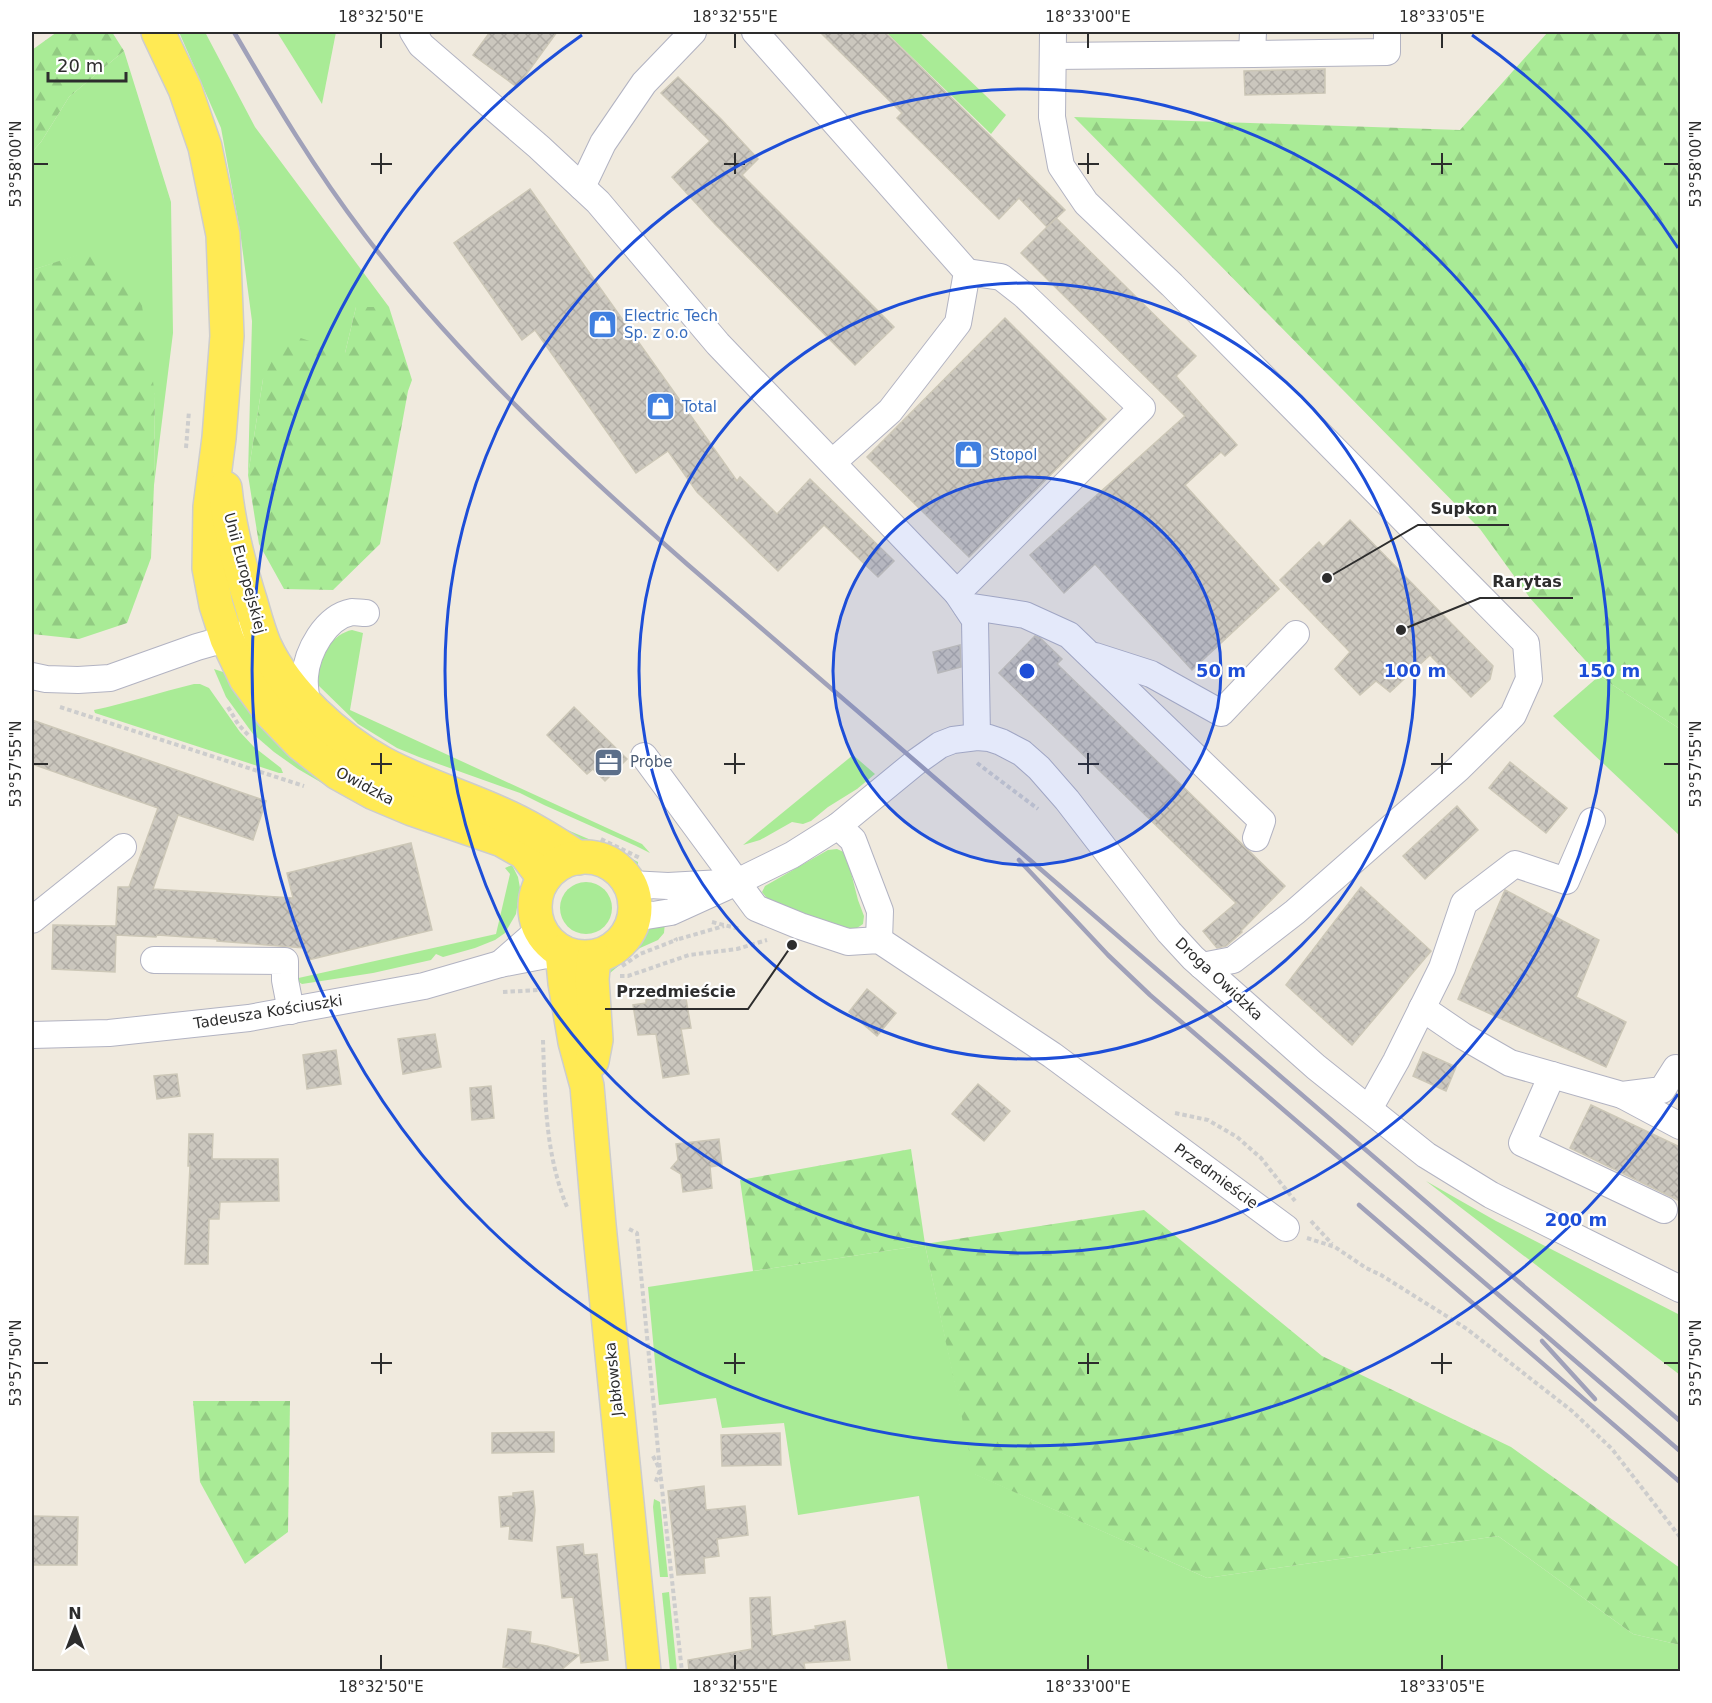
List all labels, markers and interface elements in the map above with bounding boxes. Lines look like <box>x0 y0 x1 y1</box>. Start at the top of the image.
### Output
text: 18°32'50"E <box>338 8 424 26</box>
text: 18°32'55"E <box>692 8 778 26</box>
text: 18°33'00"E <box>1045 8 1131 26</box>
text: 18°33'05"E <box>1399 8 1485 26</box>
scale bar <box>48 45 126 83</box>
text: 20 m <box>57 55 103 76</box>
text: 53°58'00"N <box>7 120 25 208</box>
text: 53°58'00"N <box>1687 120 1705 208</box>
place label: Electric Tech Sp. z o.o <box>624 307 718 342</box>
shop icon: Electric Tech Sp. z o.o <box>587 309 619 341</box>
shop icon: Total <box>645 391 677 423</box>
place label: Total <box>681 398 717 416</box>
shop icon: Stopol <box>953 439 985 471</box>
place label: Stopol <box>990 446 1037 464</box>
callout: Supkon <box>1418 491 1509 525</box>
text: Supkon <box>1431 499 1497 518</box>
street label: Unii Europejskiej <box>220 511 270 635</box>
callout: Rarytas <box>1480 564 1573 598</box>
text: Rarytas <box>1492 572 1562 591</box>
text: 50 m <box>1196 660 1246 681</box>
text: 100 m <box>1384 660 1446 681</box>
text: 150 m <box>1578 660 1640 681</box>
centre of rings <box>1017 661 1037 681</box>
text: 53°57'55"N <box>7 720 25 808</box>
text: 53°57'55"N <box>1687 720 1705 808</box>
office icon: Probe <box>593 746 625 778</box>
place label: Probe <box>630 753 673 771</box>
street label: Owidzka <box>333 763 397 809</box>
street label: Droga Owidzka <box>1171 934 1267 1024</box>
callout: Przedmieście <box>605 975 748 1009</box>
text: Przedmieście <box>616 982 736 1001</box>
street label: Tadeusza Kościuszki <box>191 991 344 1033</box>
street label: Przedmieście <box>1171 1140 1261 1212</box>
text: 200 m <box>1545 1209 1607 1230</box>
text: 53°57'50"N <box>7 1319 25 1407</box>
text: 53°57'50"N <box>1687 1319 1705 1407</box>
street label: Jabłowska <box>601 1341 627 1418</box>
north arrow <box>45 1598 105 1658</box>
text: N <box>68 1604 82 1623</box>
text: 18°32'50"E <box>338 1678 424 1696</box>
text: 18°32'55"E <box>692 1678 778 1696</box>
text: 18°33'00"E <box>1045 1678 1131 1696</box>
text: 18°33'05"E <box>1399 1678 1485 1696</box>

